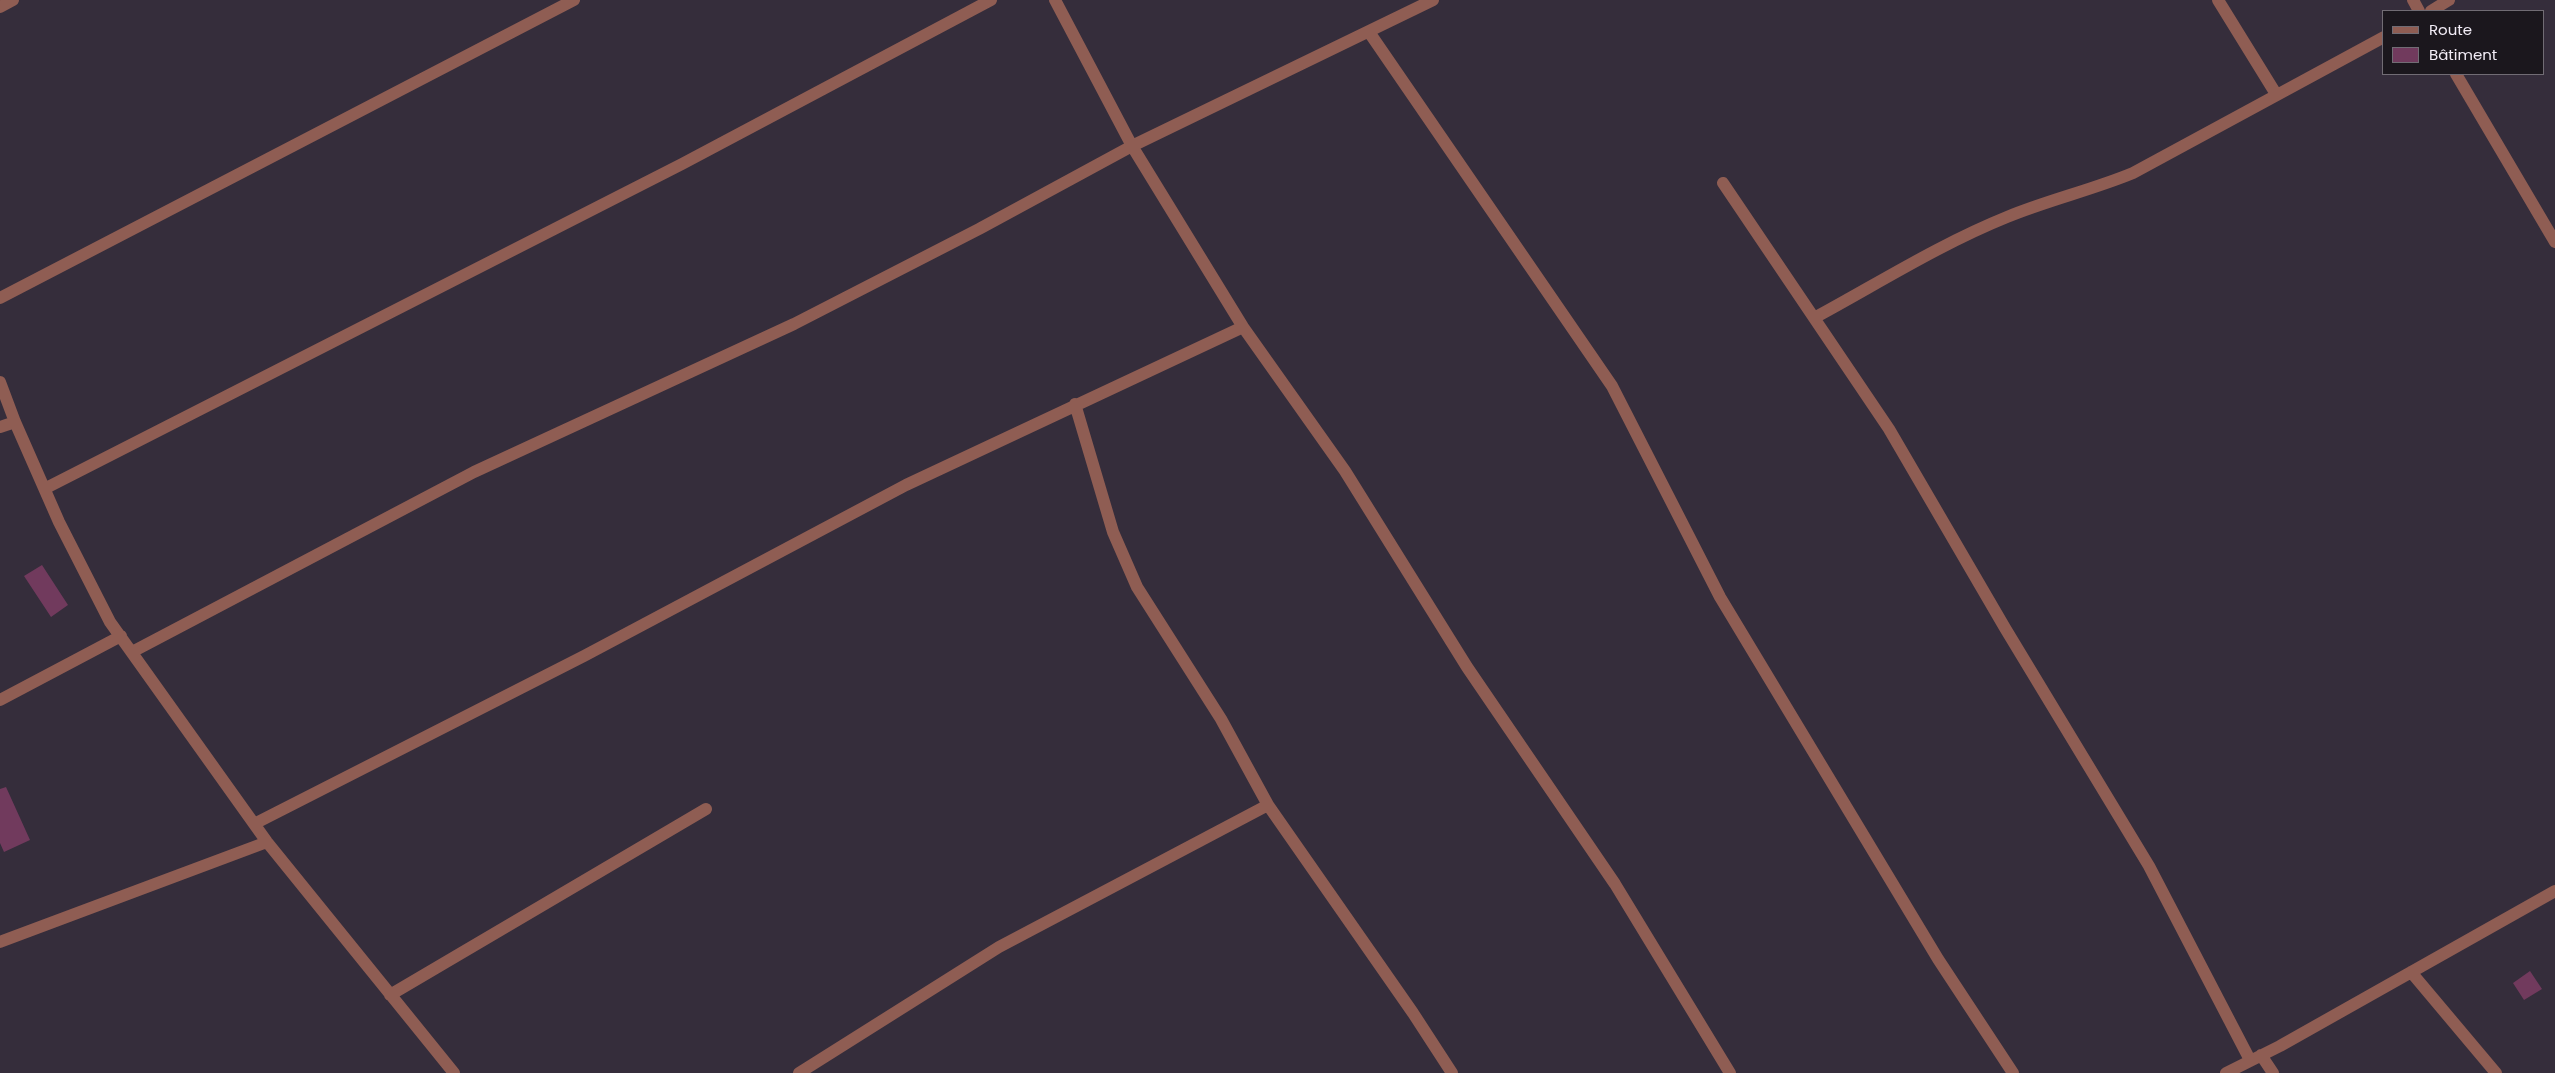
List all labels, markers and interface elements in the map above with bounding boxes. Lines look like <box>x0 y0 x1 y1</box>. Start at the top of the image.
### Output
legend <box>2382 10 2545 75</box>
text: Route <box>2429 19 2472 40</box>
text: Bâtiment <box>2429 44 2497 65</box>

